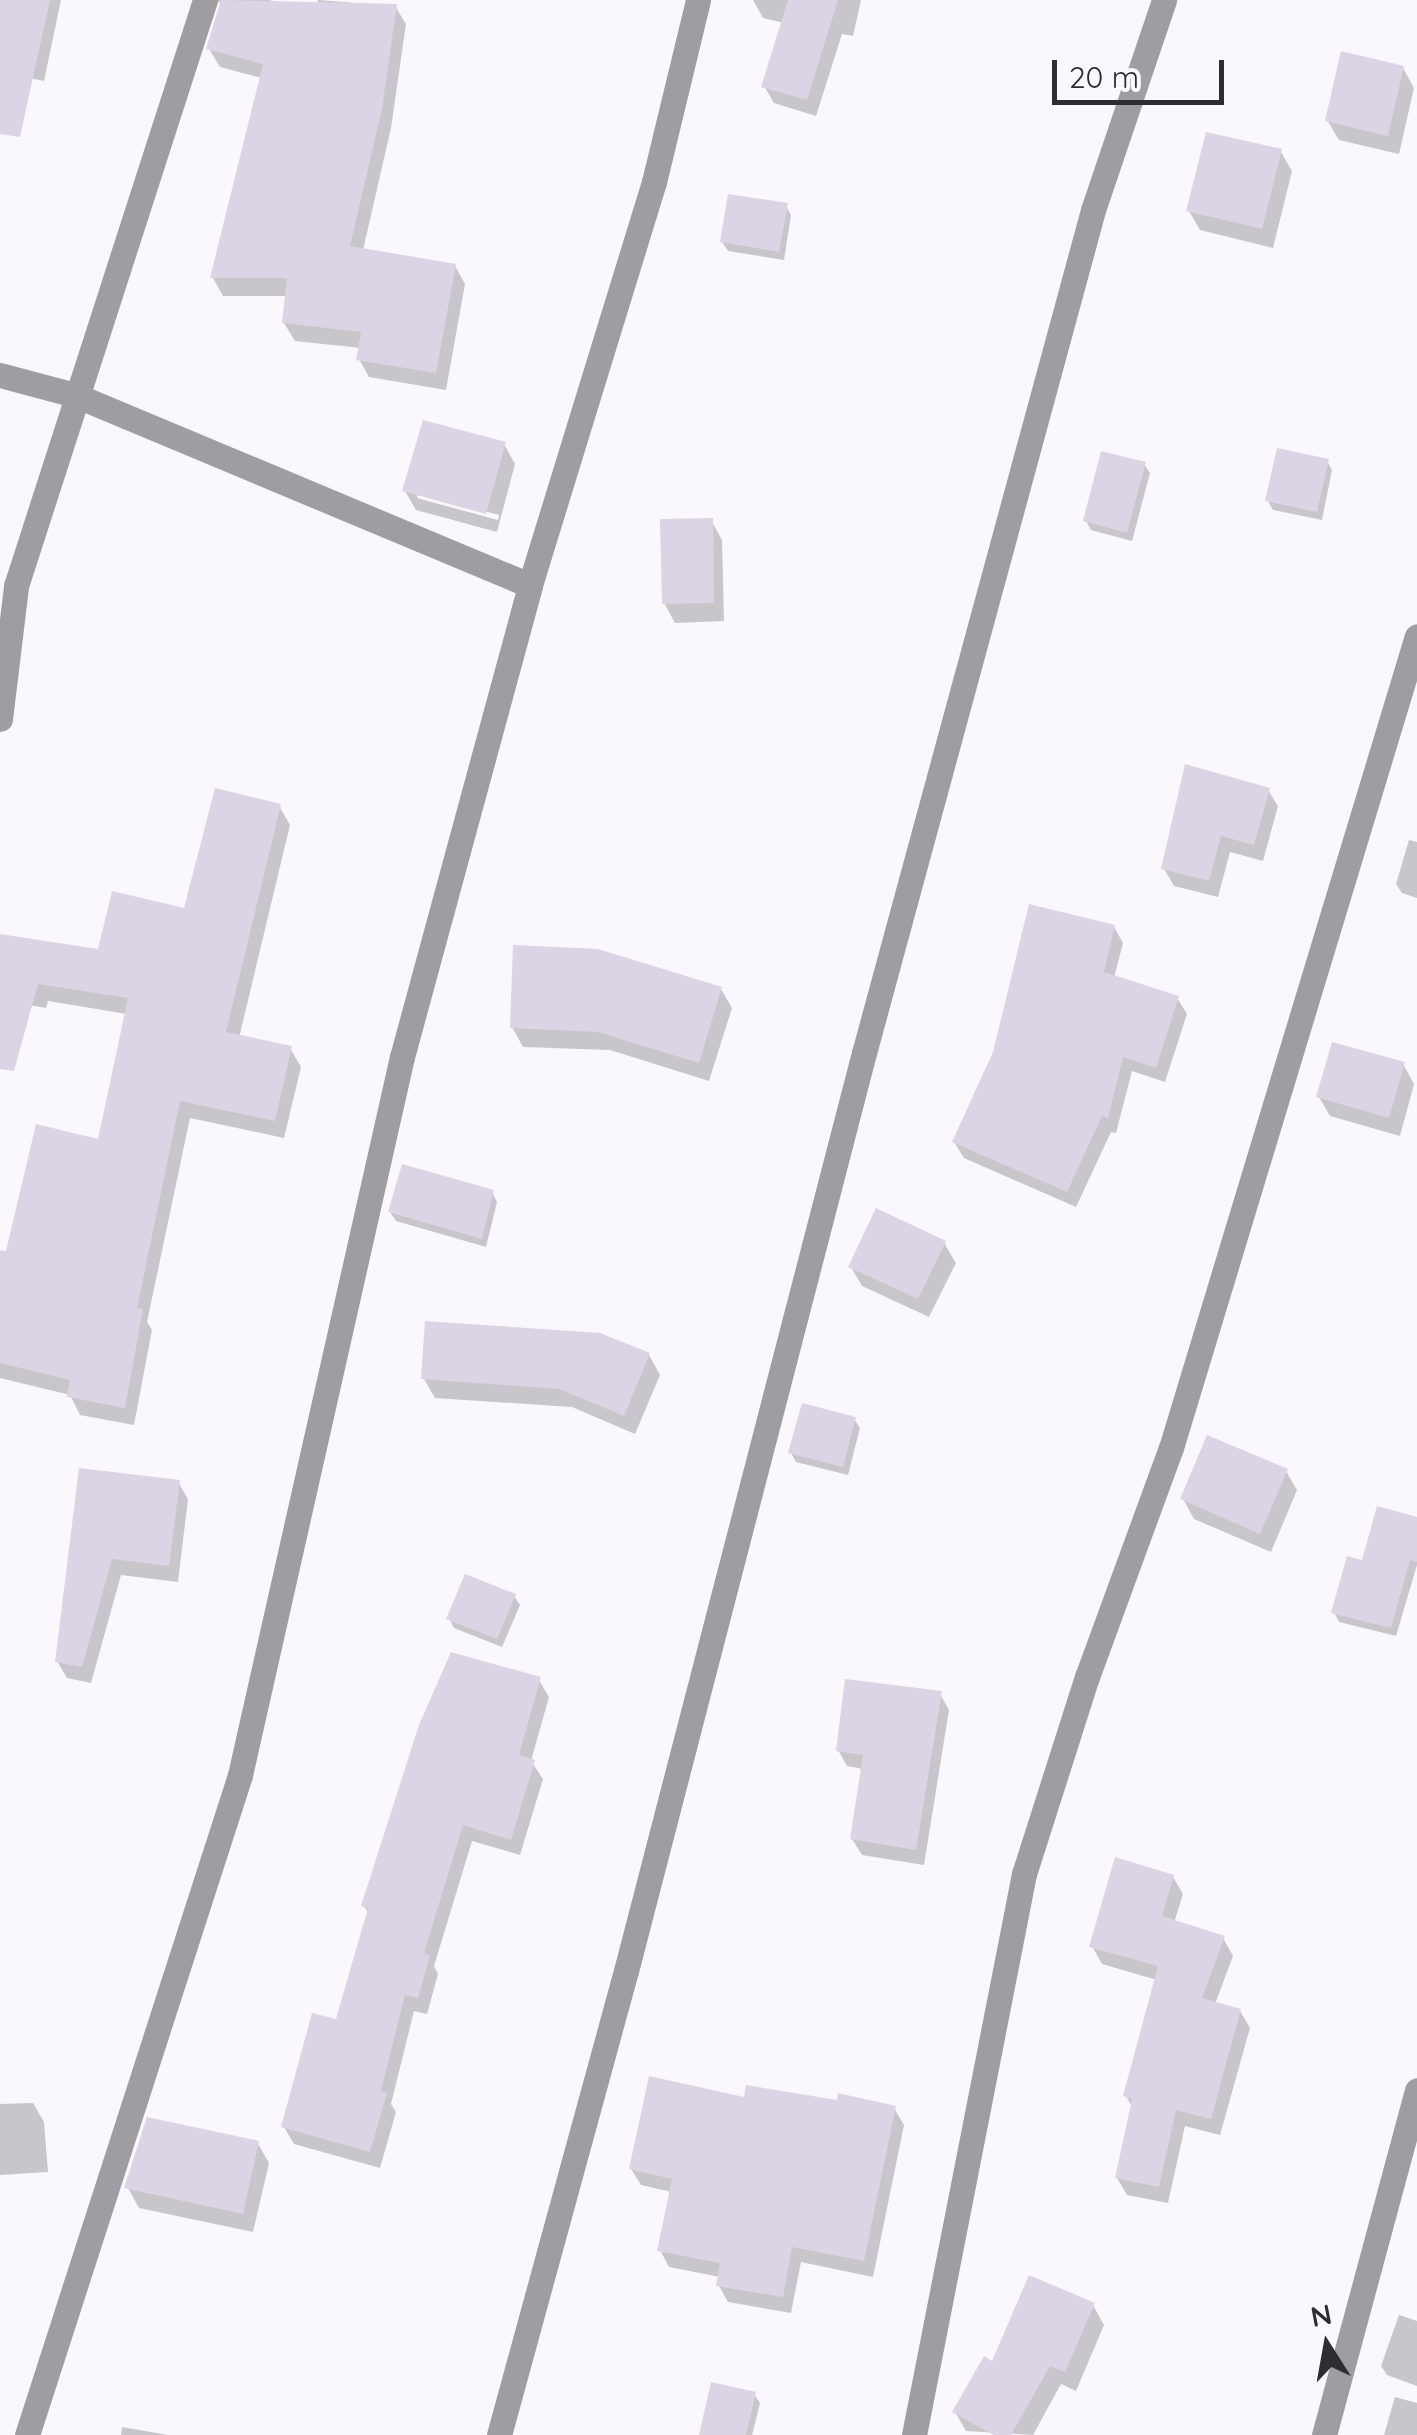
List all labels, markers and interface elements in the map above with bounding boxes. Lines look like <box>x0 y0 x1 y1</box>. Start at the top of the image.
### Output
scale bar <box>1057 40 1230 102</box>
text: 20 m <box>1069 58 1139 96</box>
north arrow <box>1277 2295 1377 2395</box>
text: N <box>1308 2296 1335 2334</box>

